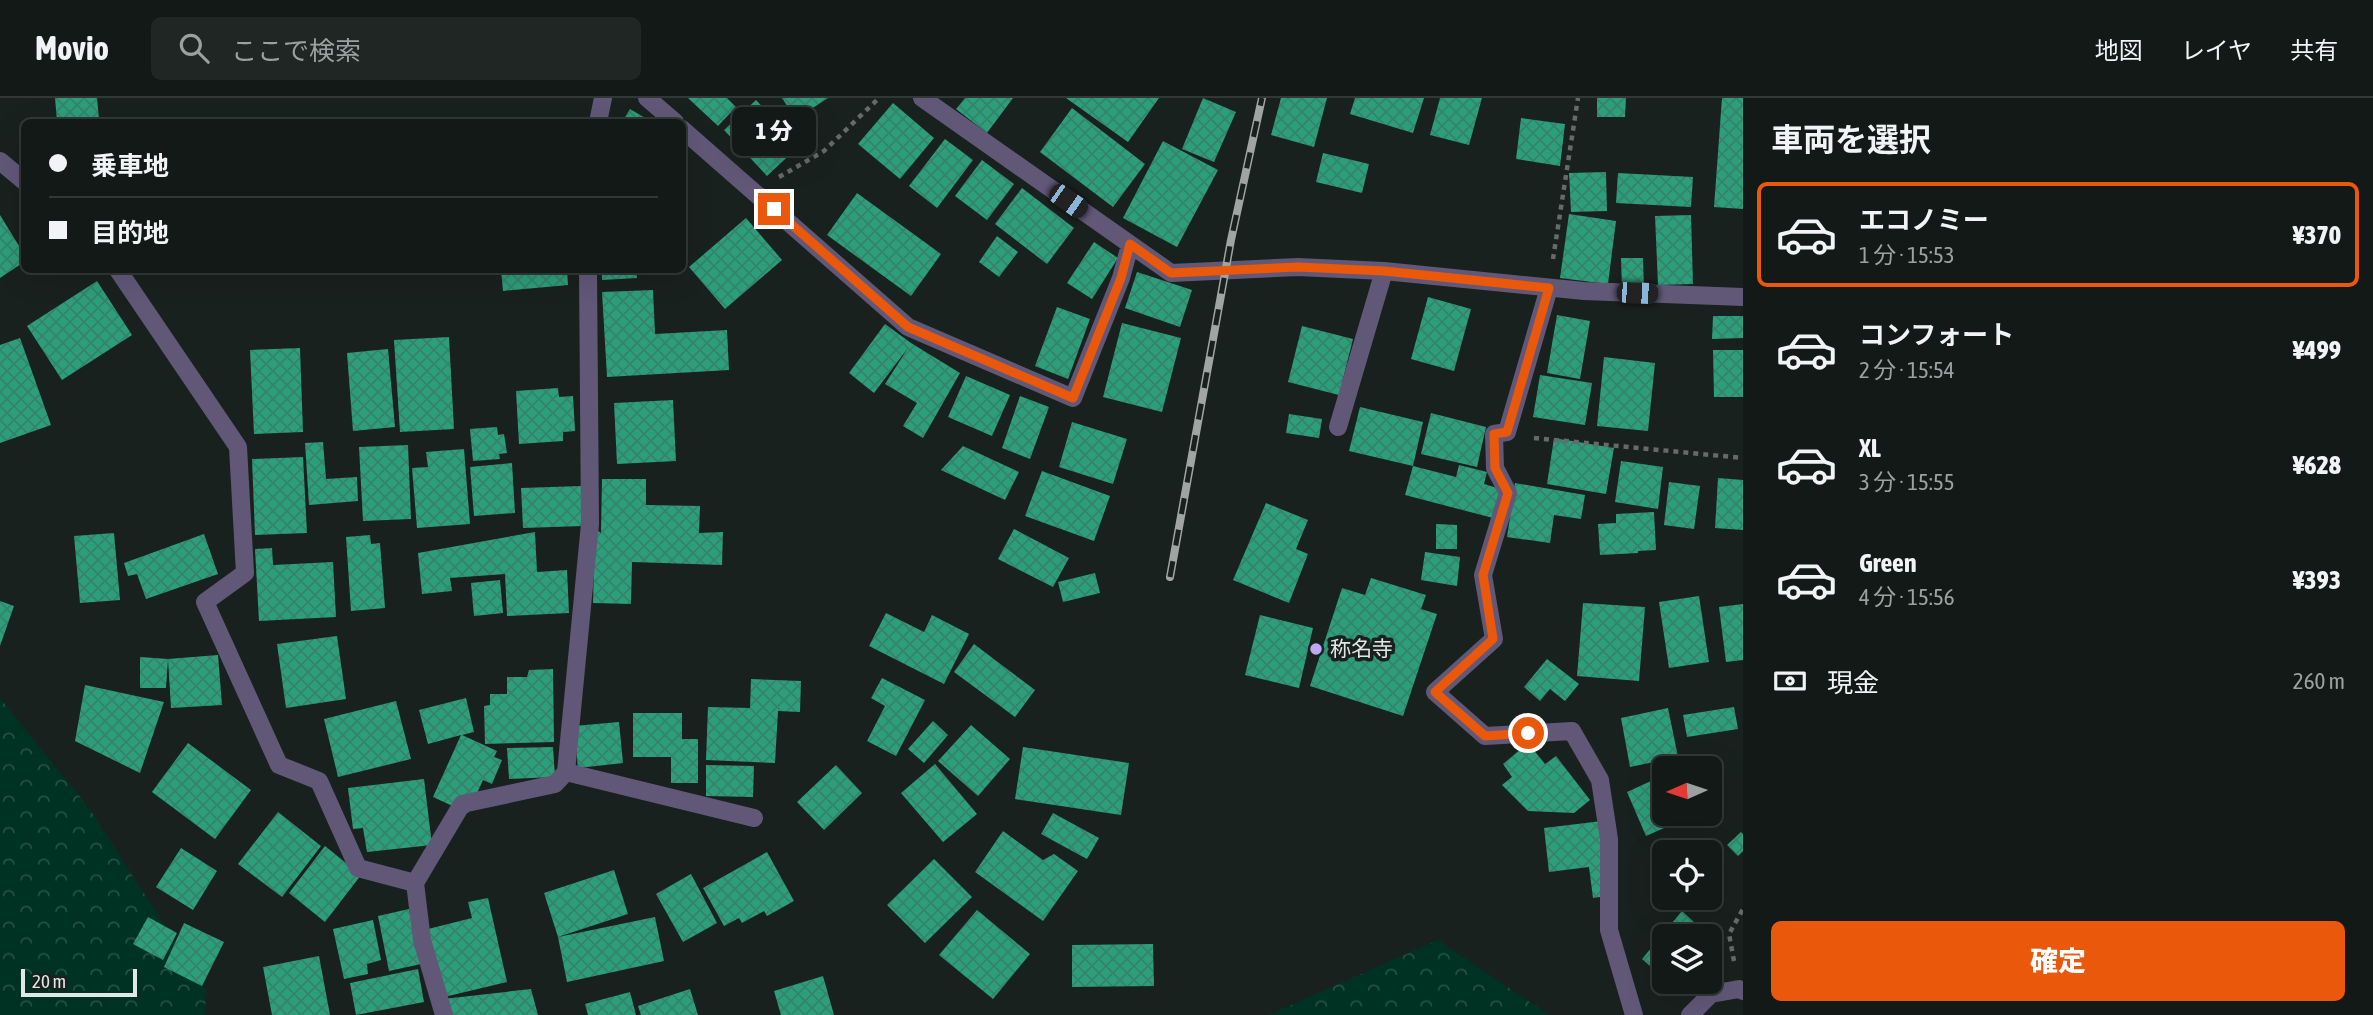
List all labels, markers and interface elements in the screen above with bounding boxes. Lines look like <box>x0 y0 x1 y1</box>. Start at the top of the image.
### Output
search box <box>151 17 641 80</box>
text: Movio <box>35 29 109 67</box>
icon: search <box>175 29 213 67</box>
text: ここで検索 <box>231 36 361 66</box>
text: 地図 <box>2095 37 2143 64</box>
text: レイヤ <box>2181 37 2252 64</box>
text: 共有 <box>2290 37 2338 64</box>
callout: 1 分 <box>732 108 816 156</box>
text: 1 分 <box>756 118 792 144</box>
text: 車両を選択 <box>1771 121 1931 158</box>
text: 乗車地 <box>91 151 169 181</box>
car <box>1045 180 1092 222</box>
route end <box>758 193 790 225</box>
icon: car <box>1775 203 1838 266</box>
text: エコノミー <box>1859 205 1989 235</box>
text: 目的地 <box>91 218 169 248</box>
text: ¥370 <box>2293 220 2341 250</box>
text: 1 分 · 15:53 <box>1859 242 1955 268</box>
car <box>1616 282 1659 304</box>
icon: car <box>1775 318 1838 381</box>
text: コンフォート <box>1859 320 2014 350</box>
text: ¥499 <box>2293 335 2341 365</box>
text: 2 分 · 15:54 <box>1859 357 1955 383</box>
icon: car <box>1775 433 1838 496</box>
text: XL <box>1859 433 1881 463</box>
text: ¥628 <box>2293 450 2341 480</box>
text: 3 分 · 15:55 <box>1859 469 1955 495</box>
icon: car <box>1775 548 1838 611</box>
text: Green <box>1859 548 1917 578</box>
text: ¥393 <box>2293 565 2341 595</box>
text: 4 分 · 15:56 <box>1859 584 1955 610</box>
place label: 称名寺 <box>1330 636 1393 660</box>
marker: 称名寺 <box>1308 641 1324 657</box>
icon: cash <box>1771 662 1809 700</box>
text: 現金 <box>1827 668 1879 698</box>
text: 260 m <box>2293 668 2345 694</box>
route start <box>1512 717 1544 749</box>
north arrow <box>1652 756 1722 826</box>
map controls <box>1652 756 1722 994</box>
button: locate <box>1652 840 1722 910</box>
button: 確定 <box>1771 921 2345 1001</box>
button: layers <box>1652 924 1722 994</box>
scale bar <box>21 966 136 998</box>
text: 20 m <box>32 970 66 992</box>

